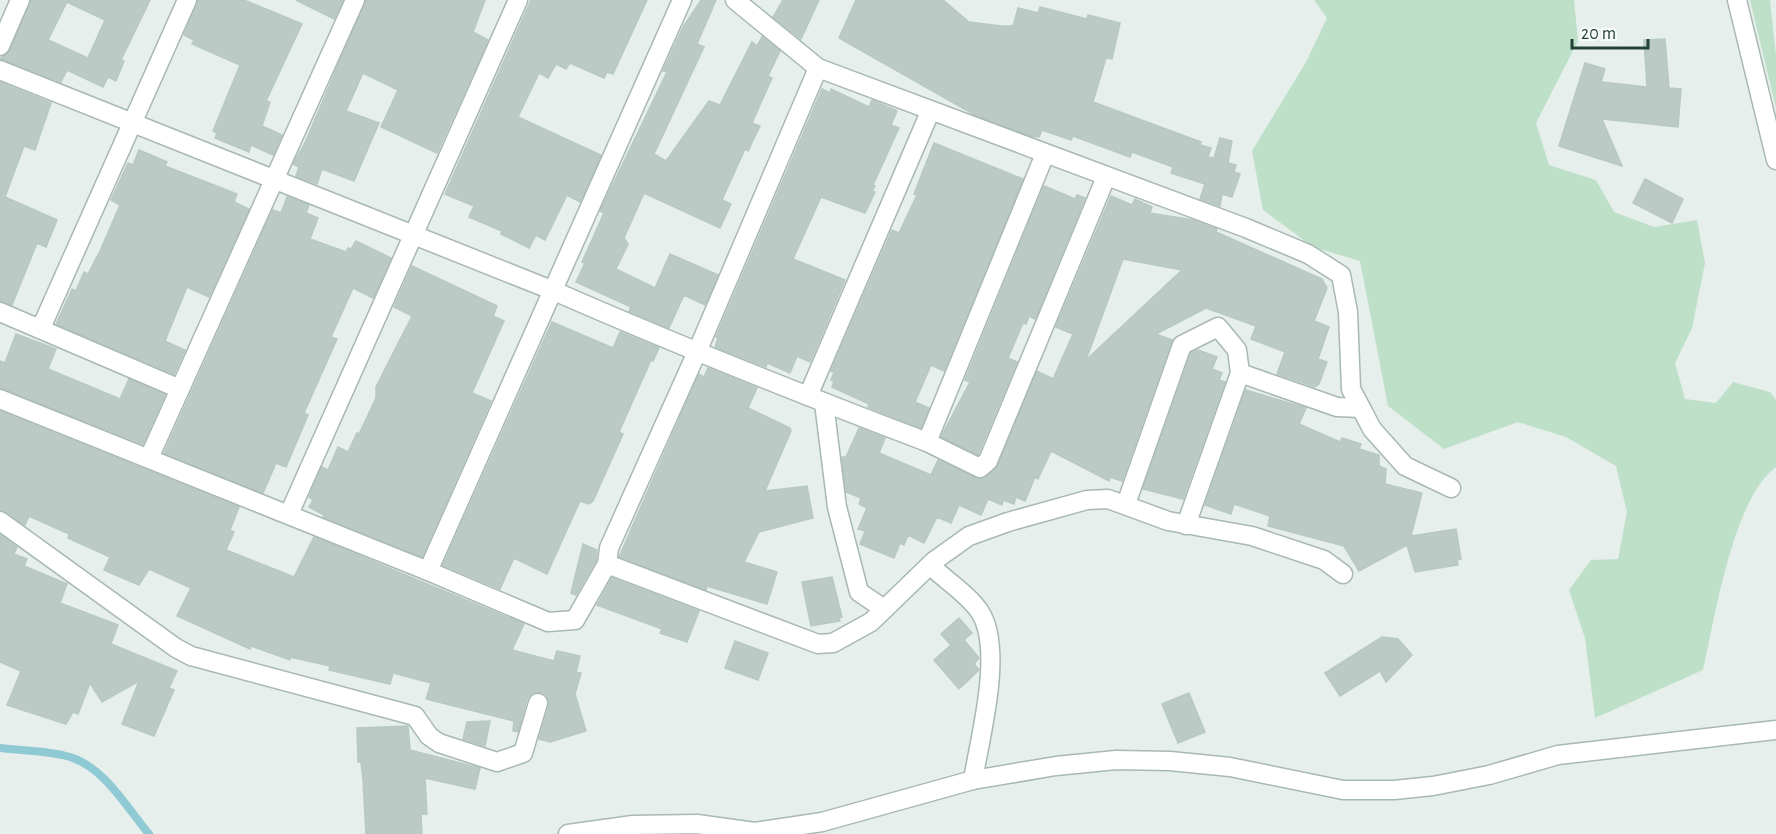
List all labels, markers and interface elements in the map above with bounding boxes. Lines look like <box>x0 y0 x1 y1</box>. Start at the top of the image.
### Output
scale bar <box>1572 12 1648 50</box>
text: 20 m <box>1581 25 1616 43</box>

